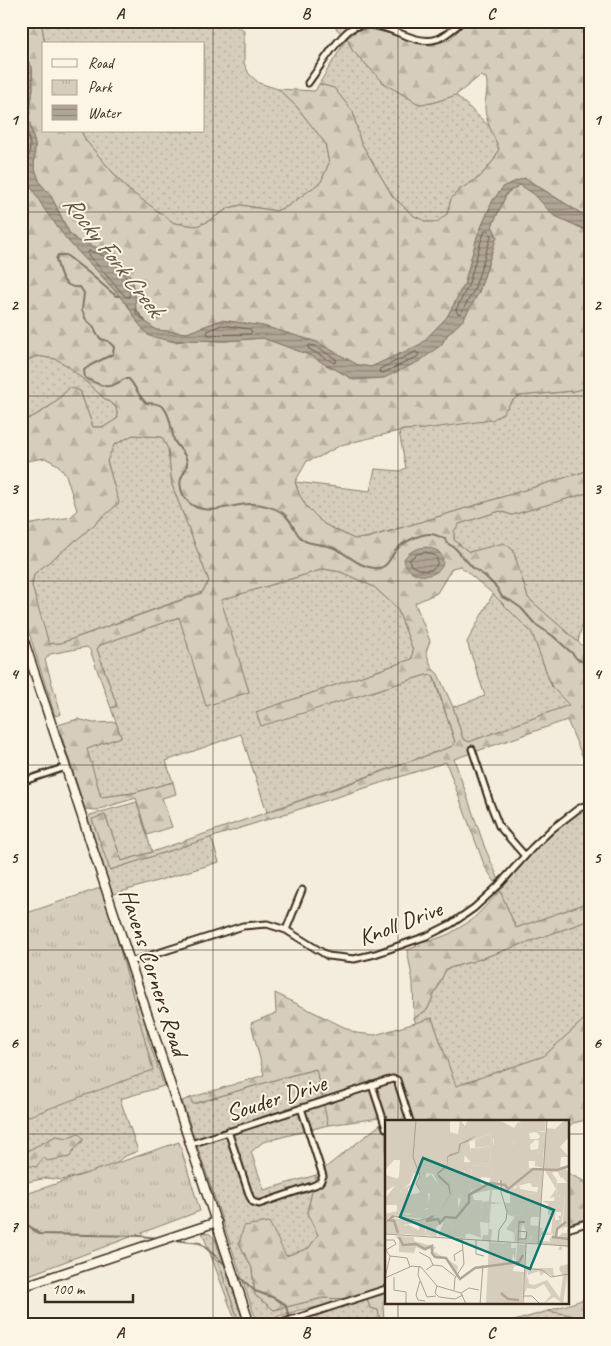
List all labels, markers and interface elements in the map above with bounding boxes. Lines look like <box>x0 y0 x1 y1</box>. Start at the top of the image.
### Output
text: A <box>116 4 126 24</box>
text: B <box>302 4 312 24</box>
text: C <box>487 4 497 24</box>
legend <box>42 42 205 132</box>
text: Road <box>88 54 115 73</box>
text: Park <box>88 78 113 97</box>
text: Water <box>88 104 122 123</box>
text: 1 <box>10 110 19 130</box>
text: 1 <box>593 110 602 130</box>
water label: Rocky Fork Creek <box>56 189 174 326</box>
text: 2 <box>10 295 19 315</box>
text: 2 <box>593 295 602 315</box>
text: 3 <box>10 479 19 499</box>
text: 3 <box>593 479 602 499</box>
text: 4 <box>10 664 19 684</box>
text: 4 <box>593 664 602 684</box>
text: 5 <box>11 848 20 868</box>
text: 5 <box>594 848 603 868</box>
street label: Havens Corners Road <box>113 885 196 1063</box>
street label: Knoll Drive <box>354 893 448 953</box>
text: 6 <box>10 1033 19 1053</box>
text: 6 <box>593 1033 602 1053</box>
street label: Souder Drive <box>222 1067 332 1128</box>
inset map <box>385 1120 568 1304</box>
text: 7 <box>10 1217 19 1237</box>
text: 7 <box>593 1217 602 1237</box>
scale bar <box>45 1271 132 1303</box>
text: 100 m <box>52 1280 86 1299</box>
text: A <box>116 1323 126 1343</box>
text: B <box>302 1323 312 1343</box>
text: C <box>487 1323 497 1343</box>

